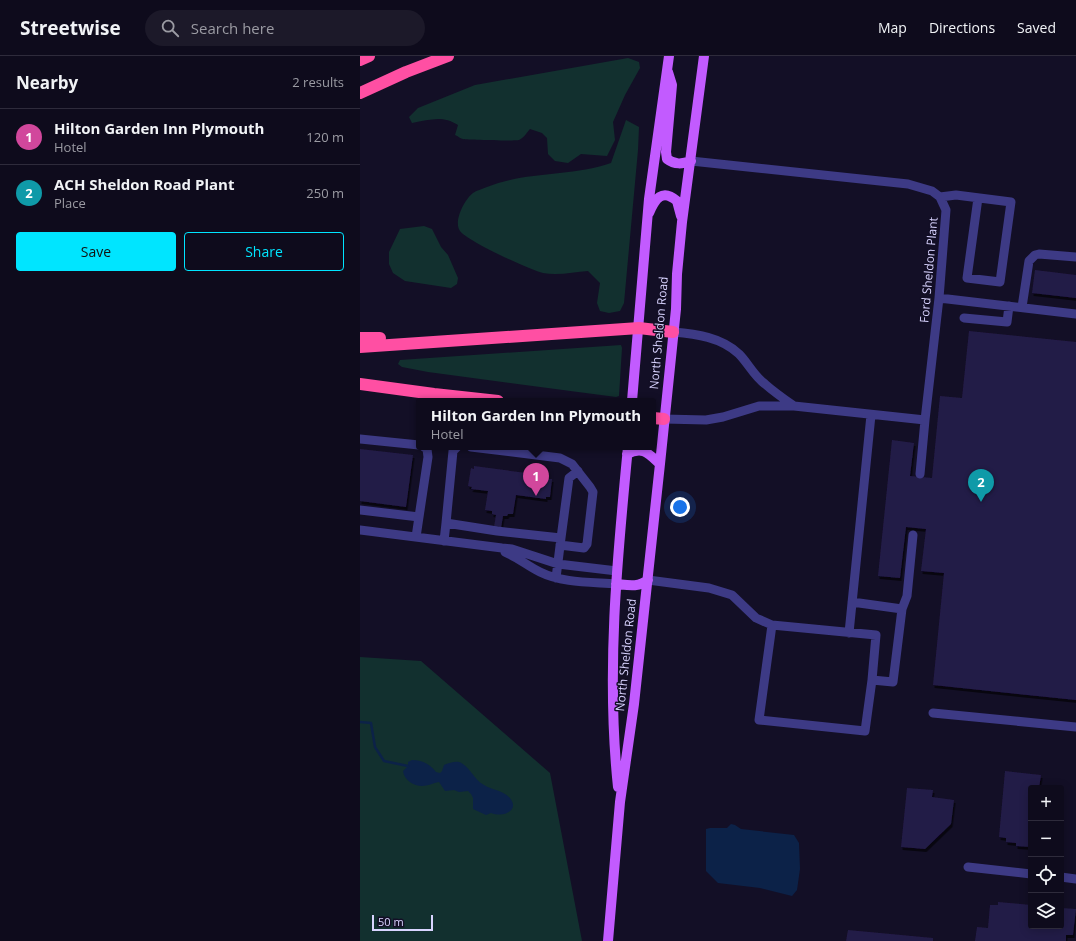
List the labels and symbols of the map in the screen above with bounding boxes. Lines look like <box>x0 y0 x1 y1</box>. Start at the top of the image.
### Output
street label: Ford Sheldon Plant <box>915 216 942 324</box>
street label: North Sheldon Road <box>645 276 672 390</box>
pin: 1 <box>523 463 549 496</box>
pin: 2 <box>968 469 994 502</box>
your location <box>670 497 690 517</box>
street label: North Sheldon Road <box>611 598 640 712</box>
scale bar <box>372 913 433 932</box>

